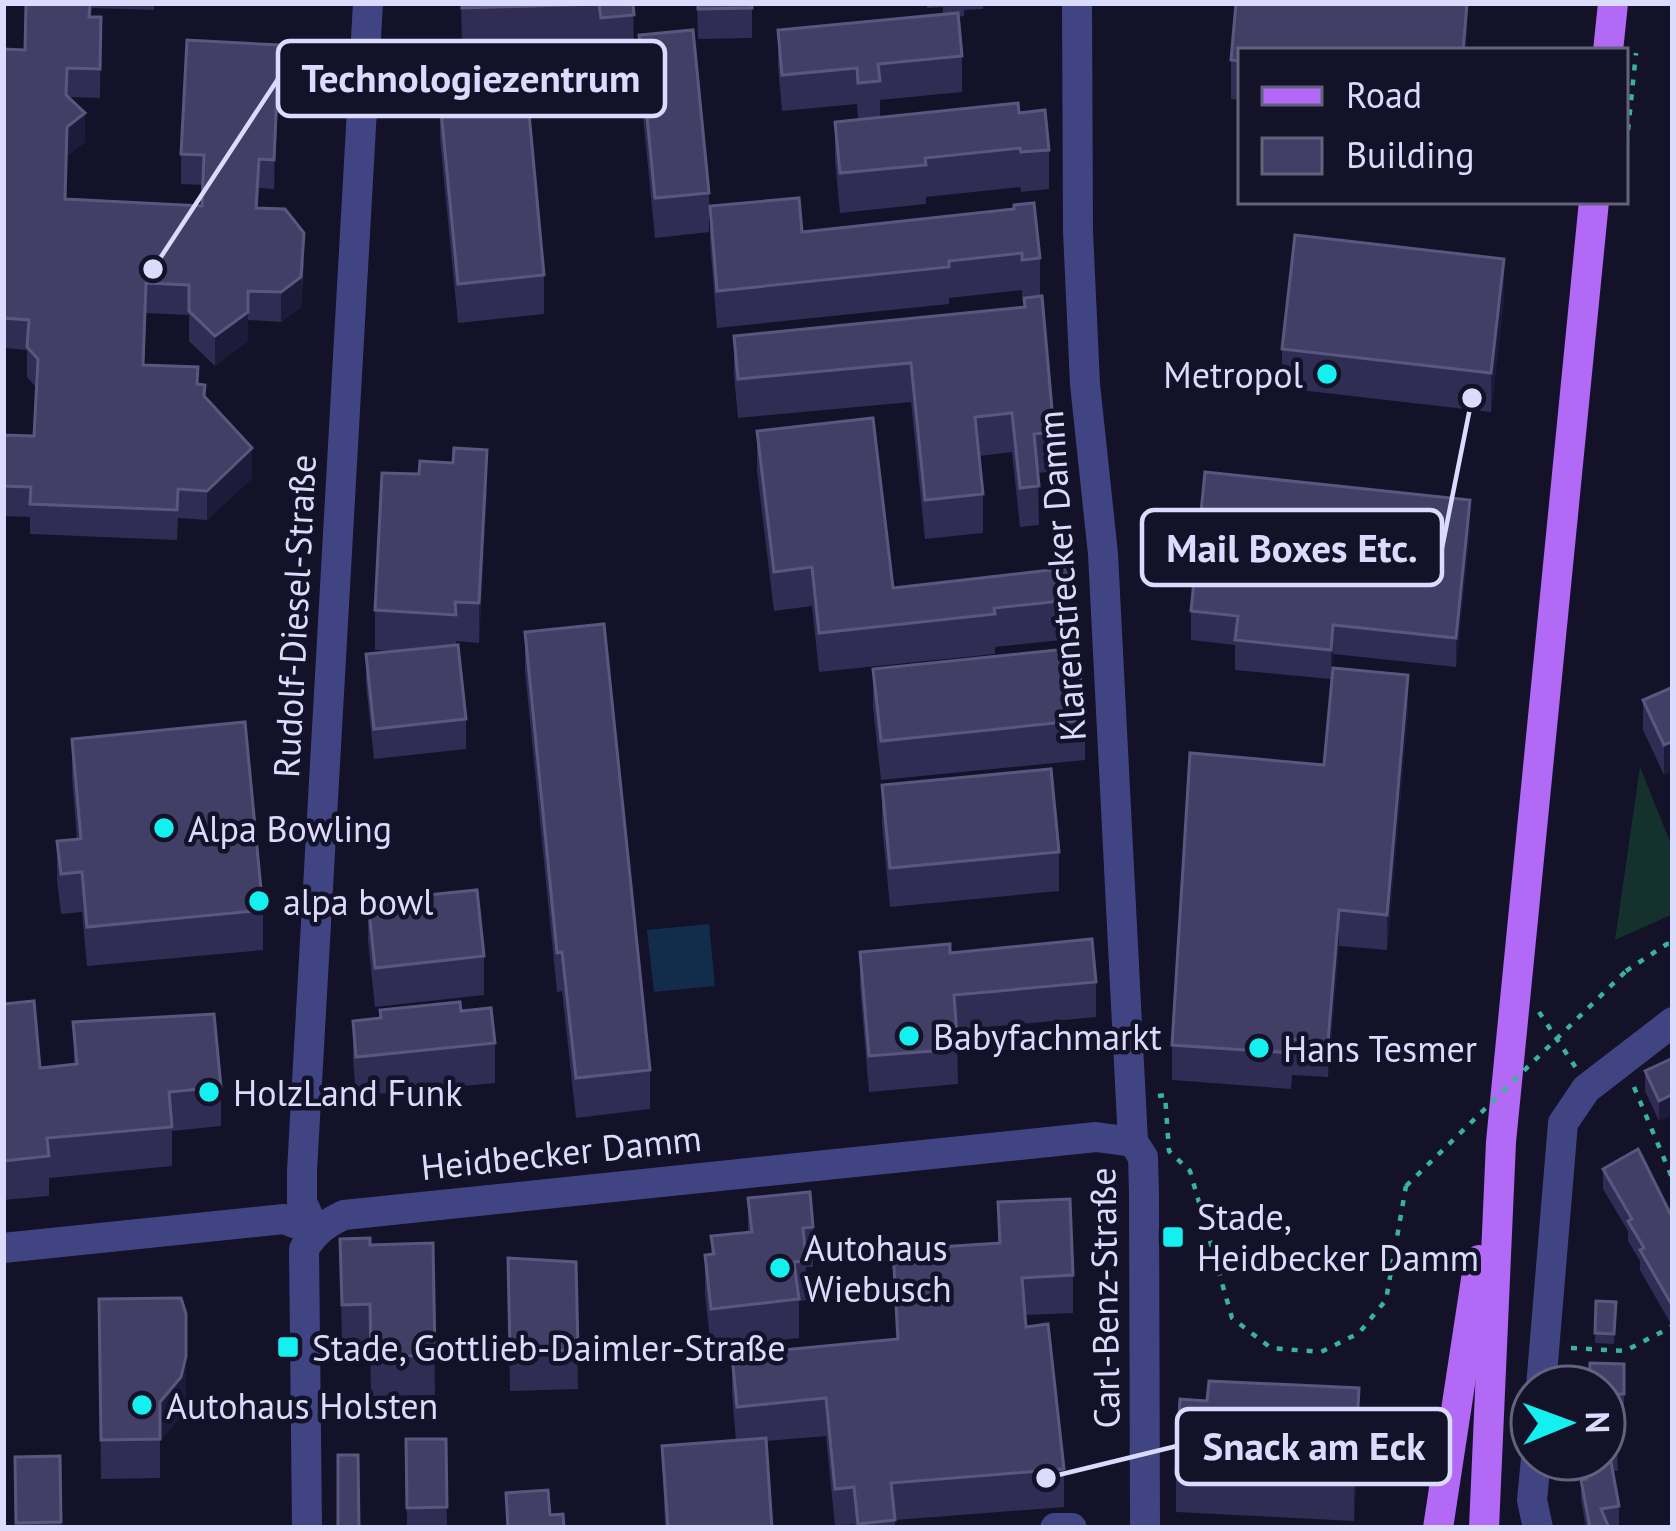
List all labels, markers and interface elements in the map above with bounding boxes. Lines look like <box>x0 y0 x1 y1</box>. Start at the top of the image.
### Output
callout: Technologiezentrum <box>278 41 665 116</box>
legend <box>1238 48 1628 204</box>
text: Technologiezentrum <box>302 52 640 103</box>
text: Road <box>1346 71 1422 118</box>
text: Building <box>1346 131 1475 178</box>
place label: Metropol <box>1163 351 1303 398</box>
marker: Metropol <box>1314 361 1340 387</box>
street label: Klarenstrecker Damm <box>1026 409 1096 743</box>
street label: Rudolf-Diesel-Straße <box>262 453 326 779</box>
callout: Mail Boxes Etc. <box>1142 510 1442 585</box>
text: Mail Boxes Etc. <box>1166 522 1418 573</box>
place label: Alpa Bowling <box>188 805 392 852</box>
marker: Alpa Bowling <box>151 815 177 841</box>
place label: alpa bowl <box>283 878 434 925</box>
marker: alpa bowl <box>246 888 272 914</box>
place label: Babyfachmarkt <box>933 1013 1162 1060</box>
marker: Babyfachmarkt <box>896 1023 922 1049</box>
place label: Hans Tesmer <box>1283 1025 1477 1072</box>
marker: Hans Tesmer <box>1246 1035 1272 1061</box>
place label: HolzLand Funk <box>233 1069 462 1116</box>
marker: HolzLand Funk <box>196 1079 222 1105</box>
street label: Heidbecker Damm <box>418 1114 704 1190</box>
street label: Carl-Benz-Straße <box>1078 1167 1130 1429</box>
place label: Stade, Heidbecker Damm <box>1197 1193 1479 1281</box>
place label: Autohaus Wiebusch <box>804 1224 952 1312</box>
marker: Stade, Heidbecker Damm <box>1160 1224 1186 1250</box>
marker: Autohaus Wiebusch <box>767 1255 793 1281</box>
place label: Stade, Gottlieb-Daimler-Straße <box>312 1324 786 1371</box>
marker: Stade, Gottlieb-Daimler-Straße <box>275 1334 301 1360</box>
north arrow <box>1508 1363 1628 1483</box>
place label: Autohaus Holsten <box>166 1382 438 1429</box>
marker: Autohaus Holsten <box>129 1392 155 1418</box>
callout: Snack am Eck <box>1177 1409 1450 1484</box>
text: N <box>1577 1411 1620 1434</box>
text: Snack am Eck <box>1202 1420 1426 1471</box>

